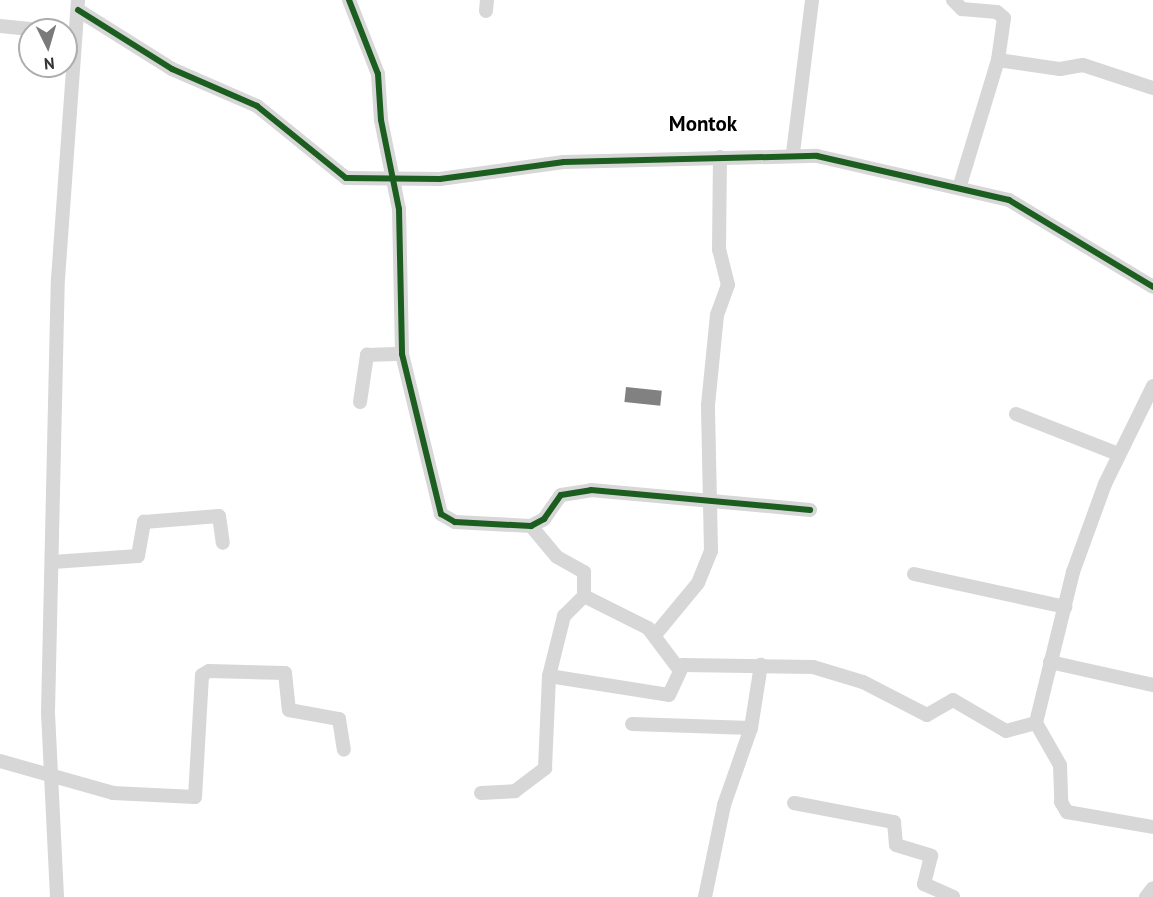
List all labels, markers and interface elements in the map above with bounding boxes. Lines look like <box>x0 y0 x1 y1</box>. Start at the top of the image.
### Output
north arrow <box>18 18 78 78</box>
text: N <box>43 54 56 74</box>
district label: Montok <box>669 111 737 137</box>

